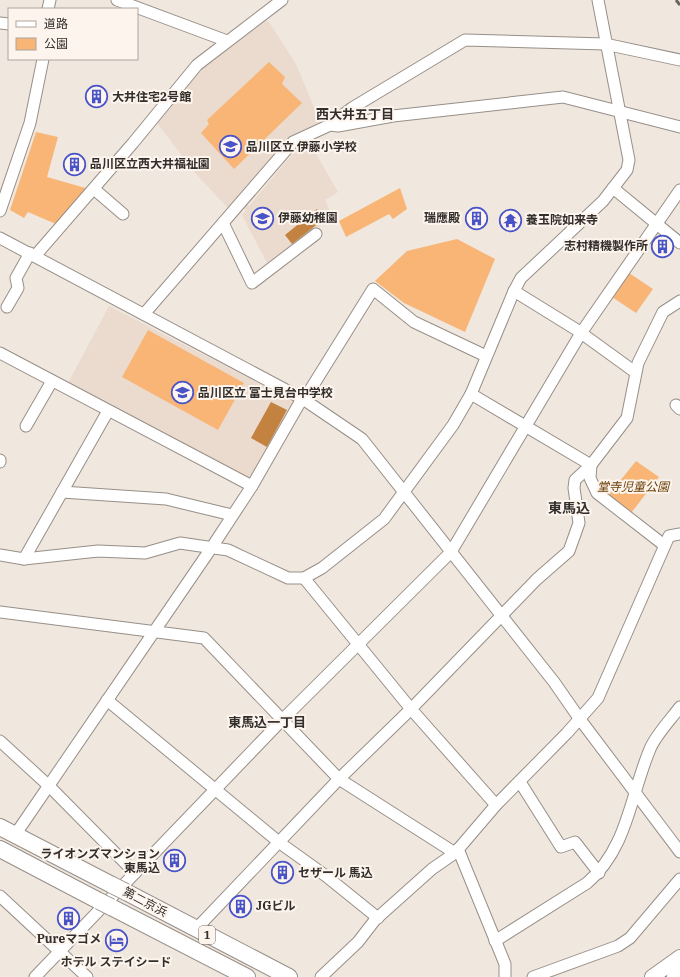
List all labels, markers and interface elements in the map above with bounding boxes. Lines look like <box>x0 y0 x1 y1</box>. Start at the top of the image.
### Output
legend <box>8 8 138 60</box>
text: 道路 <box>44 16 68 31</box>
text: 公園 <box>44 36 68 51</box>
building icon: 大井住宅2号館 <box>83 84 109 110</box>
place label: 大井住宅2号館 <box>112 89 191 104</box>
district label: 西大井五丁目 <box>316 106 394 123</box>
school or university icon: 品川区立 伊藤小学校 <box>217 134 243 160</box>
place label: 品川区立 伊藤小学校 <box>246 139 357 154</box>
building icon: 品川区立西大井福祉園 <box>61 151 87 177</box>
place label: 品川区立西大井福祉園 <box>90 156 210 171</box>
school or university icon: 伊藤幼稚園 <box>249 205 275 231</box>
building icon: 瑞應殿 <box>463 205 489 231</box>
temple icon: 養玉院如来寺 <box>498 207 524 233</box>
place label: 伊藤幼稚園 <box>278 210 338 225</box>
place label: 瑞應殿 <box>424 210 460 225</box>
place label: 養玉院如来寺 <box>526 212 598 227</box>
building icon: 志村精機製作所 <box>650 233 676 259</box>
place label: 志村精機製作所 <box>564 238 648 253</box>
school or university icon: 品川区立 冨士見台中学校 <box>169 380 195 406</box>
place label: 品川区立 冨士見台中学校 <box>198 385 333 400</box>
park label: 堂寺児童公園 <box>597 479 671 494</box>
district label: 東馬込 <box>548 499 590 517</box>
district label: 東馬込一丁目 <box>228 714 306 731</box>
place label: ライオンズマンション 東馬込 <box>40 846 160 875</box>
building icon: ライオンズマンション 東馬込 <box>162 848 188 874</box>
building icon: セザール 馬込 <box>269 860 295 886</box>
place label: セザール 馬込 <box>298 865 373 880</box>
street label: 第二京浜 <box>121 884 170 919</box>
building icon: JGビル <box>228 893 254 919</box>
place label: JGビル <box>256 898 295 913</box>
building icon: Pureマゴメ <box>56 905 82 931</box>
road number: 1 <box>199 926 215 944</box>
hotel icon: ホテル ステイシード <box>103 928 129 954</box>
place label: Pureマゴメ <box>37 931 101 946</box>
place label: ホテル ステイシード <box>61 954 171 969</box>

